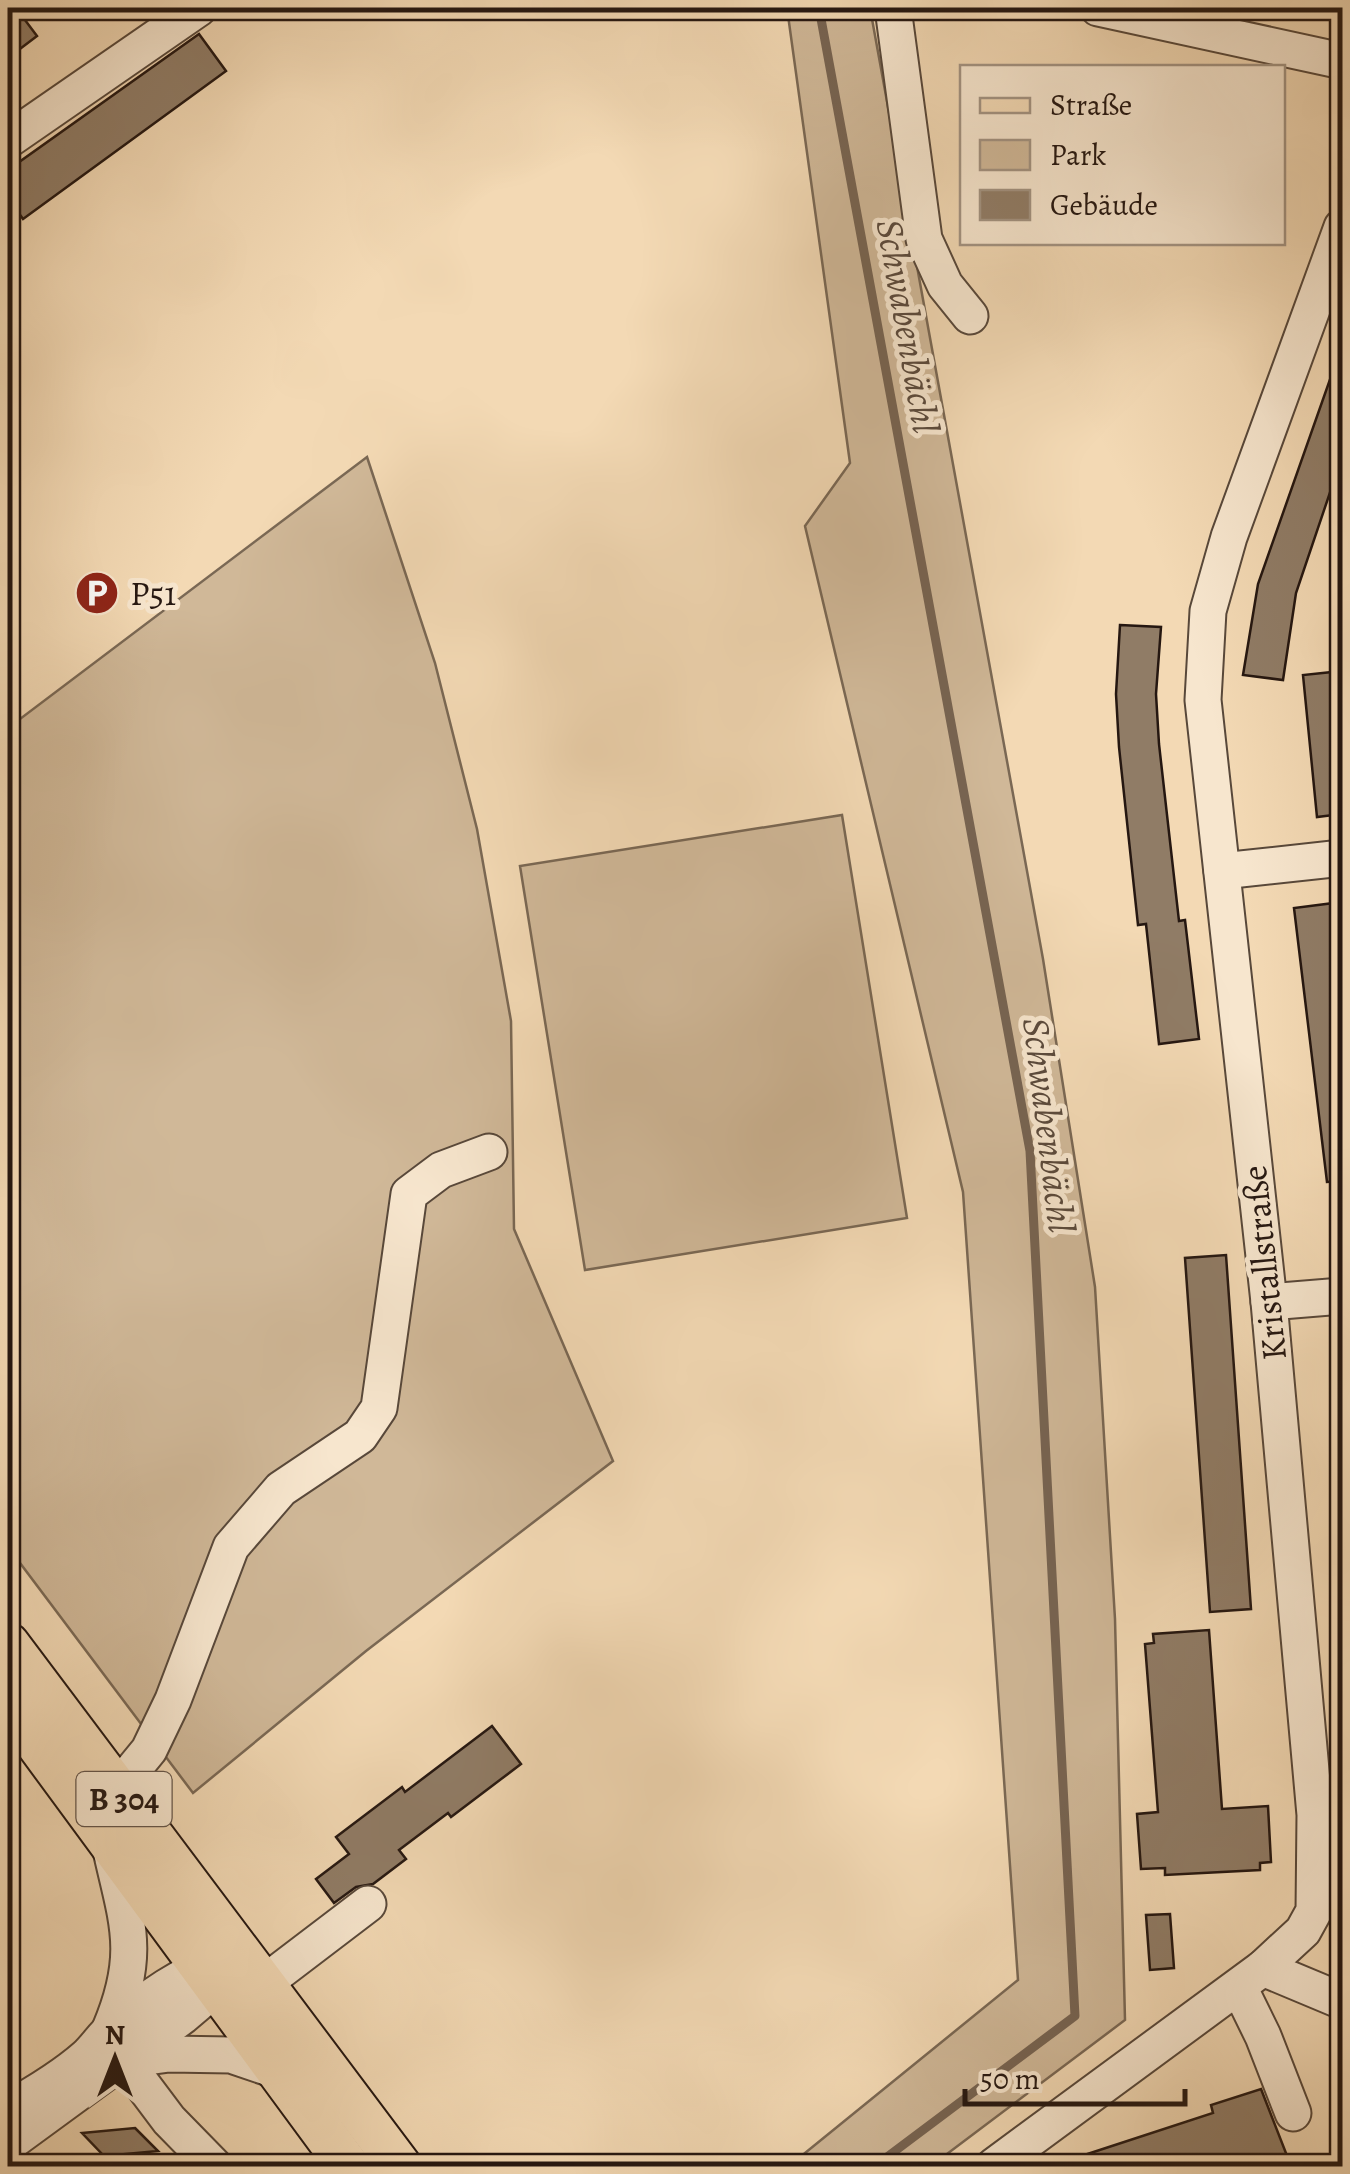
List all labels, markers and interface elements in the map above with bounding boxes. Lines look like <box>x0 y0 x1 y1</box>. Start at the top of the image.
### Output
legend <box>960 65 1285 245</box>
text: Straße <box>1050 85 1132 125</box>
text: Park <box>1050 135 1106 175</box>
text: Gebäude <box>1050 185 1158 225</box>
water label: Schwabenbächl <box>864 215 952 438</box>
place label: P51 <box>130 569 176 617</box>
parking icon: P51 <box>74 570 120 616</box>
water label: Schwabenbächl <box>1010 1014 1088 1236</box>
street label: Kristallstraße <box>1230 1163 1298 1363</box>
road number: B 304 <box>76 1772 172 1826</box>
north arrow <box>65 2009 165 2109</box>
text: N <box>105 2016 125 2054</box>
scale bar <box>965 2044 1185 2106</box>
text: 50 m <box>980 2059 1040 2099</box>

